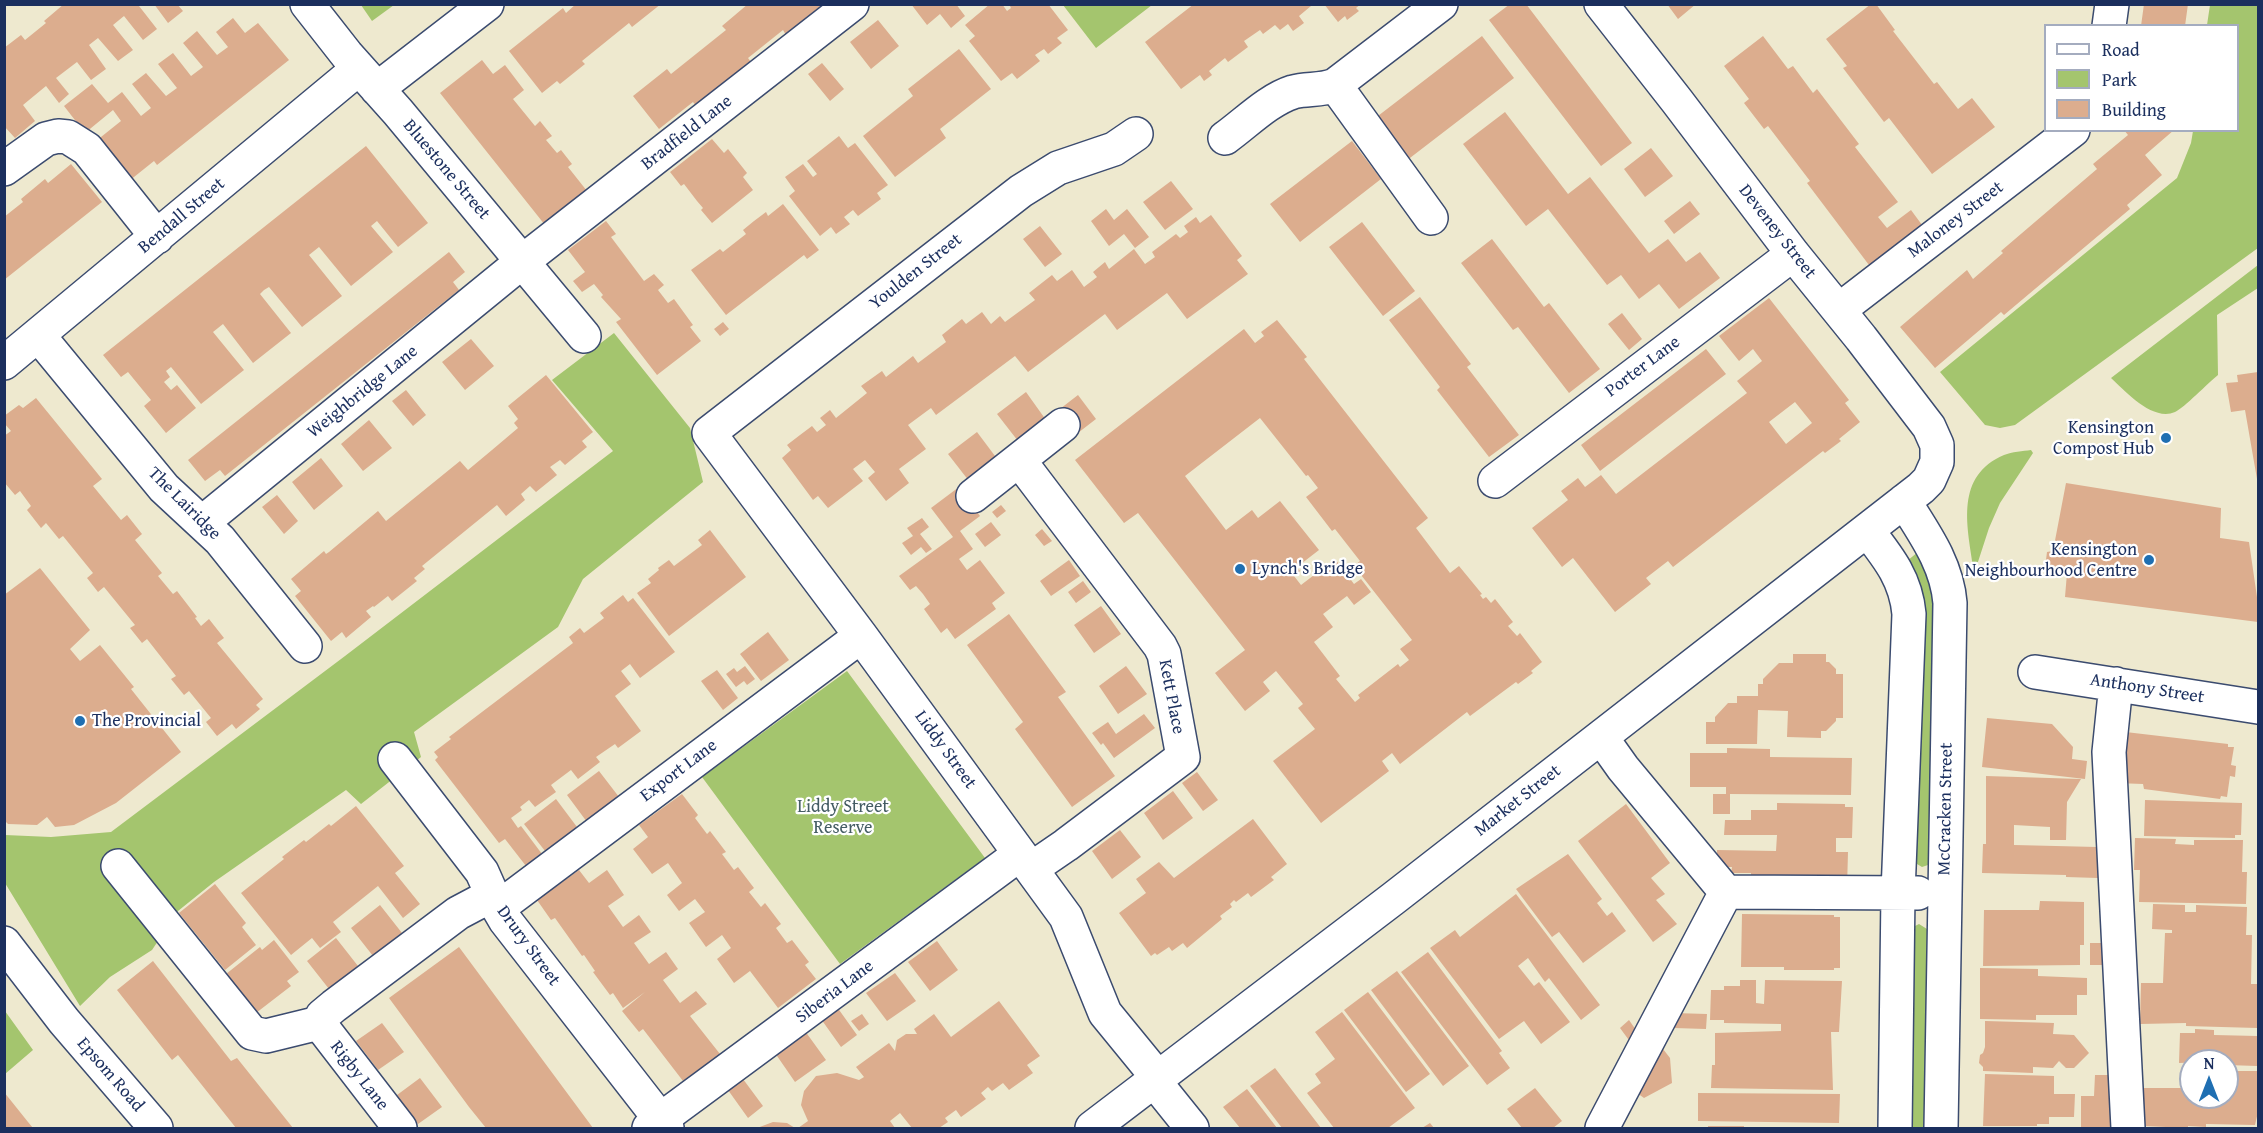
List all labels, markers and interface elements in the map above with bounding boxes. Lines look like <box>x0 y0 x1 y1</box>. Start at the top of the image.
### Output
legend <box>2044 24 2239 132</box>
text: Road <box>2102 36 2140 63</box>
text: Park <box>2102 66 2137 93</box>
street label: Bradfield Lane <box>637 91 737 175</box>
text: Building <box>2102 96 2166 123</box>
street label: Bluestone Street <box>398 115 494 225</box>
street label: Bendall Street <box>134 174 230 258</box>
street label: Maloney Street <box>1904 177 2008 263</box>
street label: Deveney Street <box>1734 181 1820 283</box>
street label: Youlden Street <box>865 229 967 315</box>
street label: Porter Lane <box>1601 332 1685 402</box>
street label: Weighbridge Lane <box>303 341 423 443</box>
place label: Kensington Compost Hub <box>2053 417 2154 460</box>
marker: Kensington Compost Hub <box>2159 431 2173 445</box>
street label: The Lairidge <box>143 463 225 545</box>
place label: Kensington Neighbourhood Centre <box>1965 539 2137 582</box>
marker: Kensington Neighbourhood Centre <box>2142 553 2156 567</box>
place label: Lynch's Bridge <box>1252 558 1363 580</box>
marker: Lynch's Bridge <box>1233 562 1247 576</box>
street label: Kett Place <box>1153 658 1189 736</box>
street label: Anthony Street <box>2088 669 2206 709</box>
street label: Liddy Street <box>909 707 981 793</box>
place label: The Provincial <box>92 710 201 732</box>
marker: The Provincial <box>73 714 87 728</box>
street label: Export Lane <box>636 735 722 807</box>
street label: McCracken Street <box>1934 742 1958 876</box>
street label: Market Street <box>1470 761 1566 841</box>
park label: Liddy Street Reserve <box>797 796 889 838</box>
street label: Drury Street <box>492 902 564 990</box>
street label: Siberia Lane <box>792 956 878 1028</box>
street label: Epsom Road <box>72 1033 148 1117</box>
street label: Rigby Lane <box>325 1037 393 1115</box>
north arrow <box>2179 1049 2239 1109</box>
text: N <box>2204 1051 2214 1075</box>

